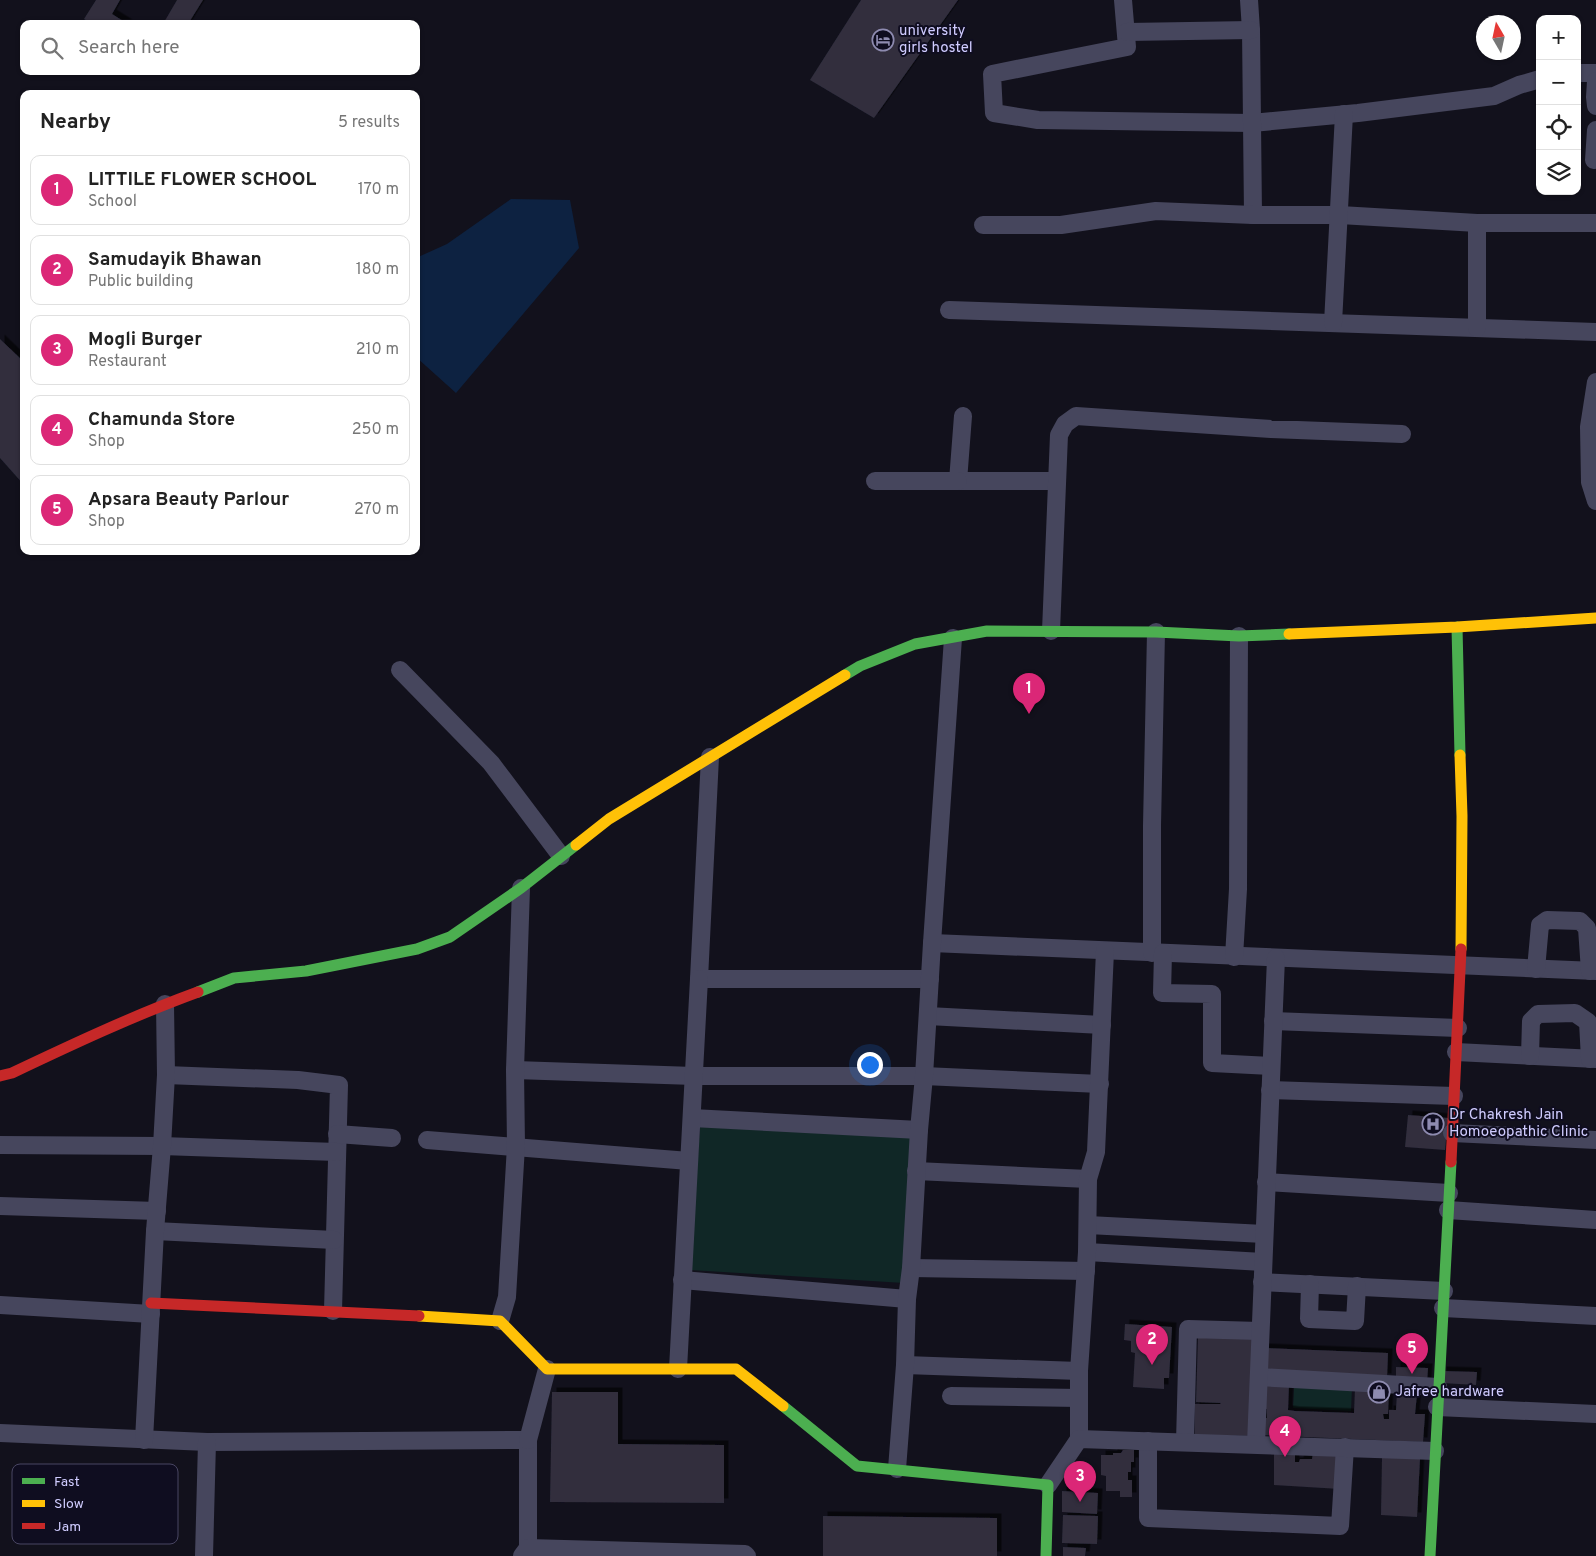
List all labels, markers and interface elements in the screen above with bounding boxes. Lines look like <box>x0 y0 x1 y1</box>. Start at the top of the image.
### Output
north arrow <box>1476 15 1521 60</box>
map controls <box>1536 15 1581 195</box>
button: + <box>1536 15 1581 60</box>
search box <box>20 20 420 75</box>
place label: university girls hostel <box>899 22 973 58</box>
hotel icon: university girls hostel <box>871 28 895 52</box>
icon: search <box>38 34 66 62</box>
text: Search here <box>78 36 180 60</box>
button: − <box>1536 60 1581 105</box>
button: locate <box>1536 105 1581 150</box>
text: Nearby <box>40 109 111 136</box>
text: 5 results <box>338 113 400 133</box>
button: layers <box>1536 150 1581 195</box>
text: LITTILE FLOWER SCHOOL <box>88 168 316 192</box>
text: 1 <box>54 180 60 200</box>
text: 170 m <box>358 180 399 200</box>
text: School <box>88 192 137 212</box>
text: Samudayik Bhawan <box>88 248 262 272</box>
text: 2 <box>52 260 62 280</box>
text: 180 m <box>356 260 399 280</box>
text: Public building <box>88 272 193 292</box>
text: Mogli Burger <box>88 328 202 352</box>
text: 3 <box>52 340 62 360</box>
text: 210 m <box>356 340 399 360</box>
text: Restaurant <box>88 352 167 372</box>
text: Chamunda Store <box>88 408 235 432</box>
text: 4 <box>52 420 62 440</box>
text: 250 m <box>352 420 399 440</box>
text: Shop <box>88 432 125 452</box>
text: Apsara Beauty Parlour <box>88 488 289 512</box>
text: 5 <box>52 500 62 520</box>
text: 270 m <box>354 500 399 520</box>
text: Shop <box>88 512 125 532</box>
pin: 1 <box>1013 673 1045 714</box>
your location <box>857 1052 883 1078</box>
place label: Dr Chakresh Jain Homoeopathic Clinic <box>1449 1106 1588 1142</box>
hospital icon: Dr Chakresh Jain Homoeopathic Clinic <box>1421 1112 1445 1136</box>
pin: 2 <box>1136 1324 1168 1365</box>
pin: 5 <box>1396 1333 1428 1374</box>
shop icon: Jafree hardware <box>1367 1380 1391 1404</box>
place label: Jafree hardware <box>1395 1383 1504 1402</box>
pin: 4 <box>1269 1416 1301 1457</box>
pin: 3 <box>1064 1461 1096 1502</box>
legend <box>12 1464 178 1544</box>
text: Fast <box>54 1474 80 1491</box>
text: Slow <box>54 1496 84 1513</box>
text: Jam <box>54 1519 81 1536</box>

